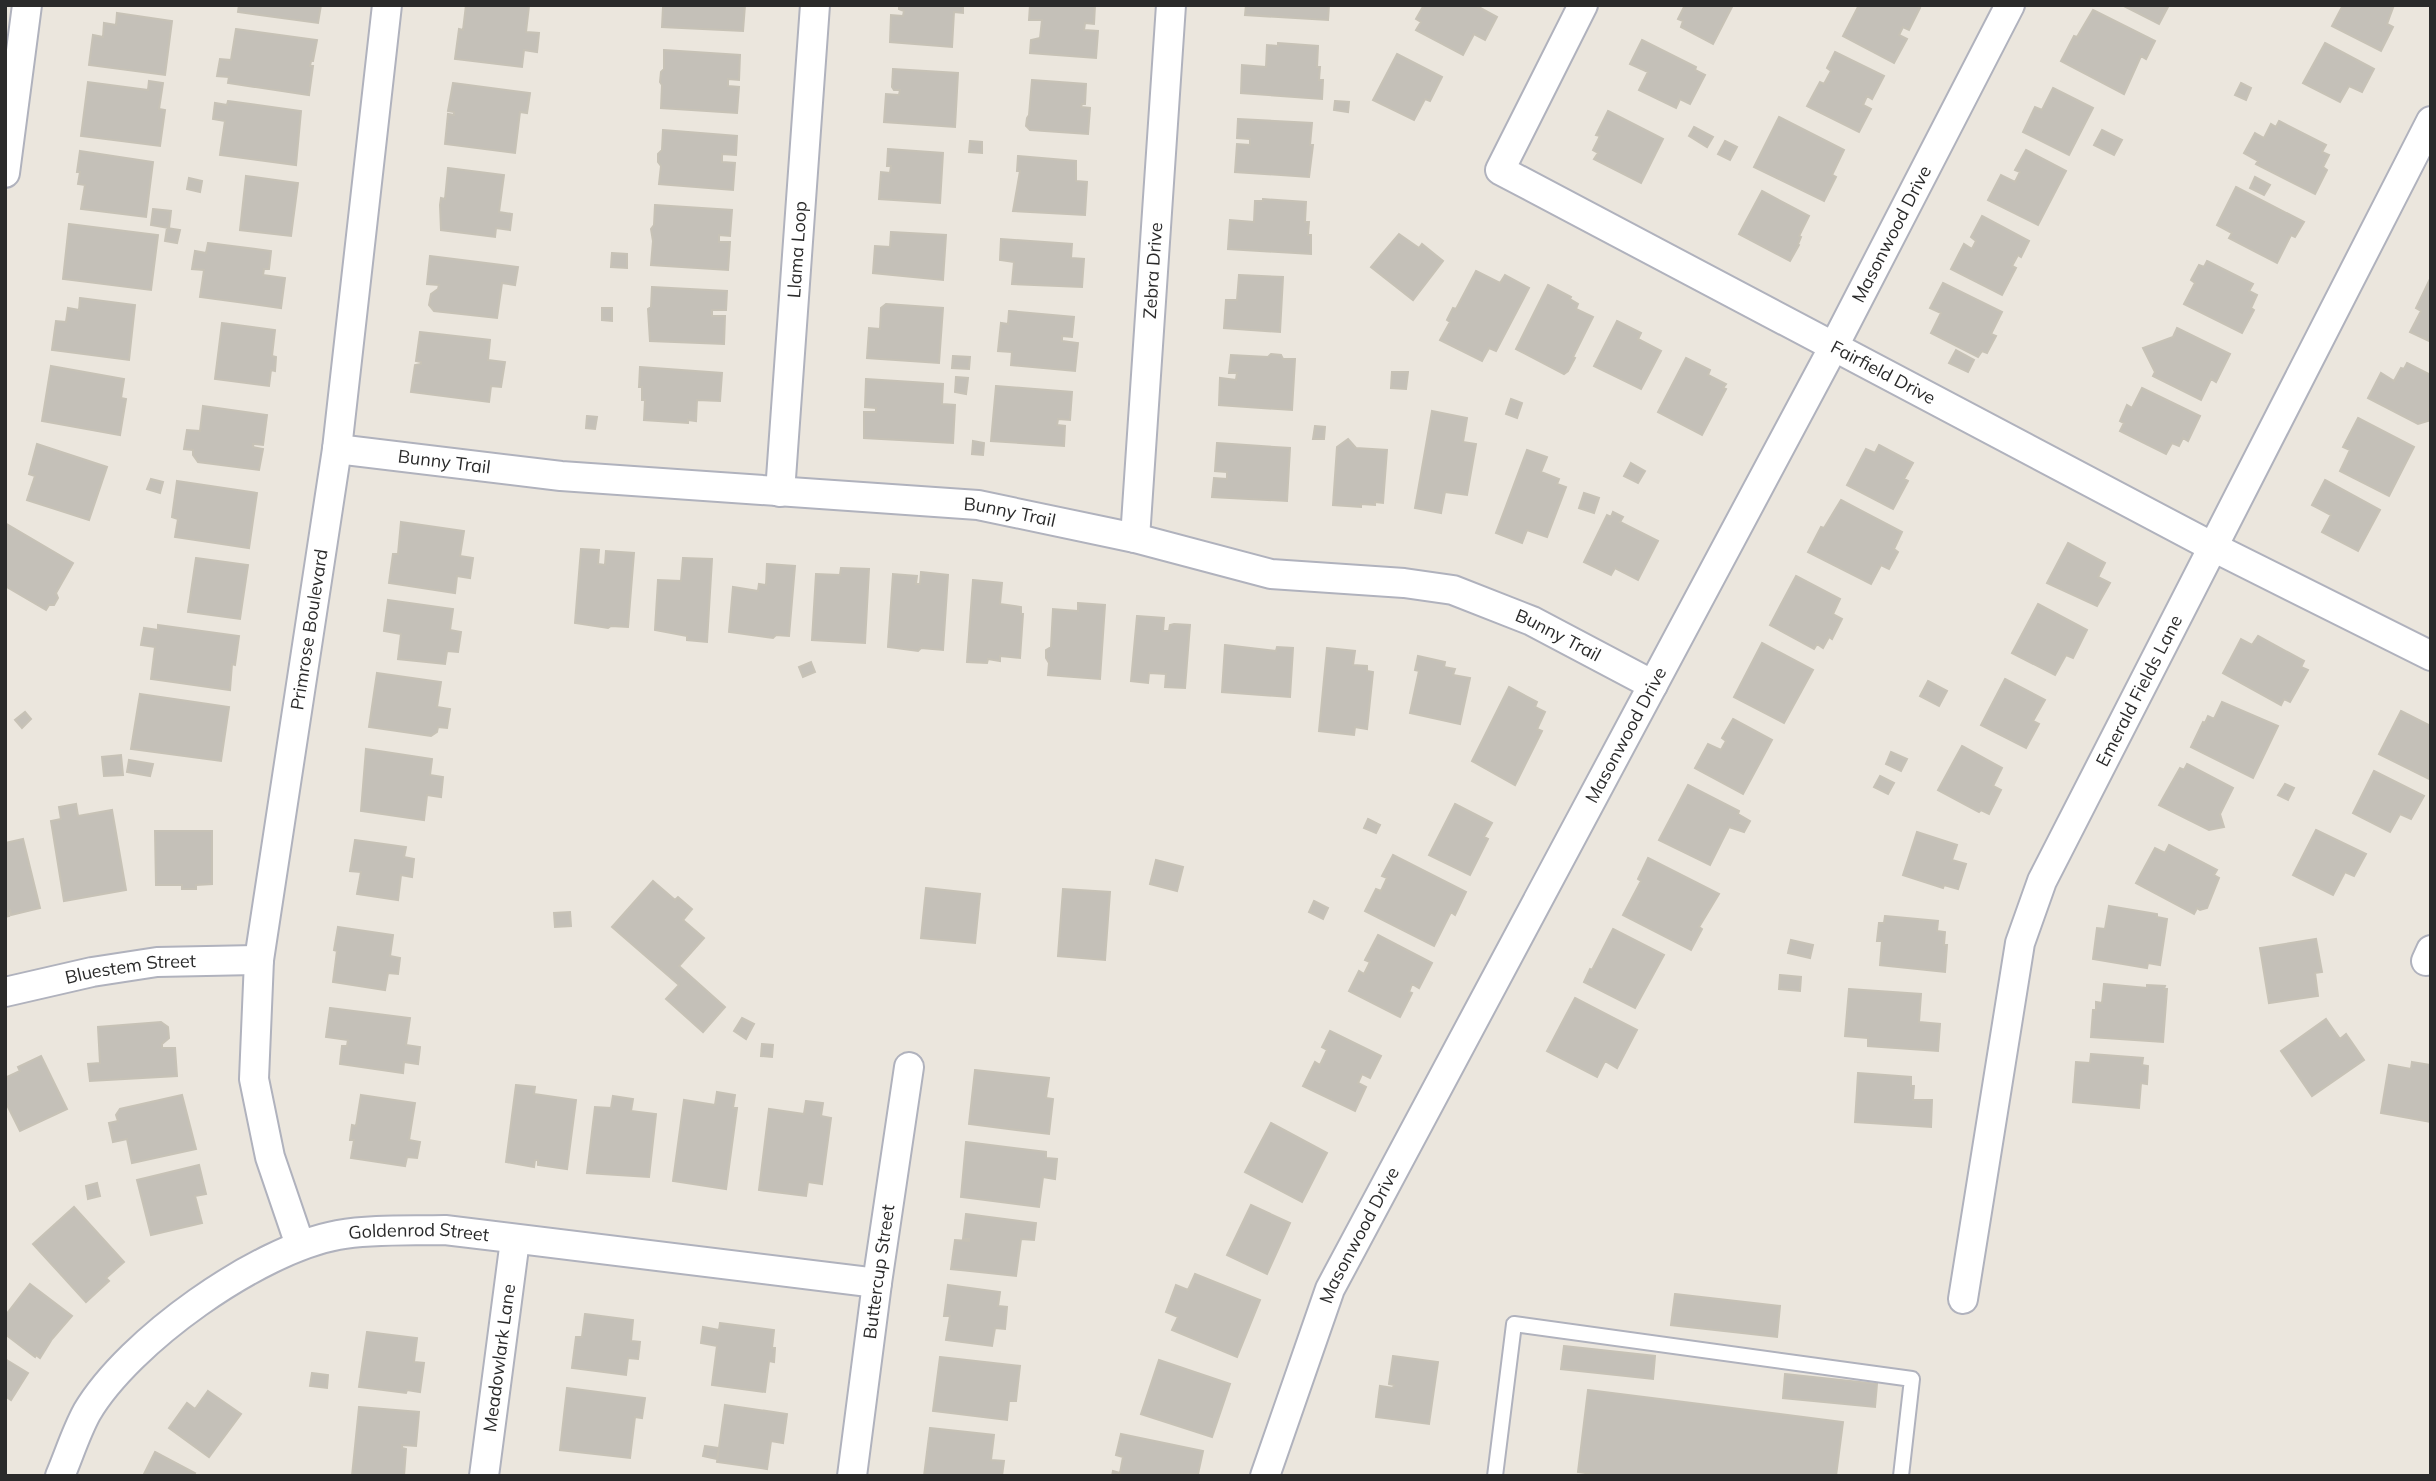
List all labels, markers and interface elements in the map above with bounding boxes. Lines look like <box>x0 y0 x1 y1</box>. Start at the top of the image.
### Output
street label: Masonwood Drive <box>1846 162 1936 306</box>
street label: Llama Loop <box>782 200 812 299</box>
street label: Zebra Drive <box>1138 222 1167 320</box>
street label: Fairfield Drive <box>1827 335 1940 409</box>
street label: Bunny Trail <box>397 444 492 478</box>
street label: Bunny Trail <box>963 492 1058 532</box>
street label: Primrose Boulevard <box>285 547 333 712</box>
street label: Bunny Trail <box>1512 604 1605 666</box>
street label: Emerald Fields Lane <box>2091 611 2187 770</box>
street label: Masonwood Drive <box>1580 663 1671 807</box>
street label: Bluestem Street <box>63 949 196 989</box>
street label: Masonwood Drive <box>1314 1163 1404 1306</box>
street label: Buttercup Street <box>858 1203 900 1340</box>
street label: Goldenrod Street <box>347 1217 491 1246</box>
street label: Meadowlark Lane <box>478 1282 520 1433</box>

